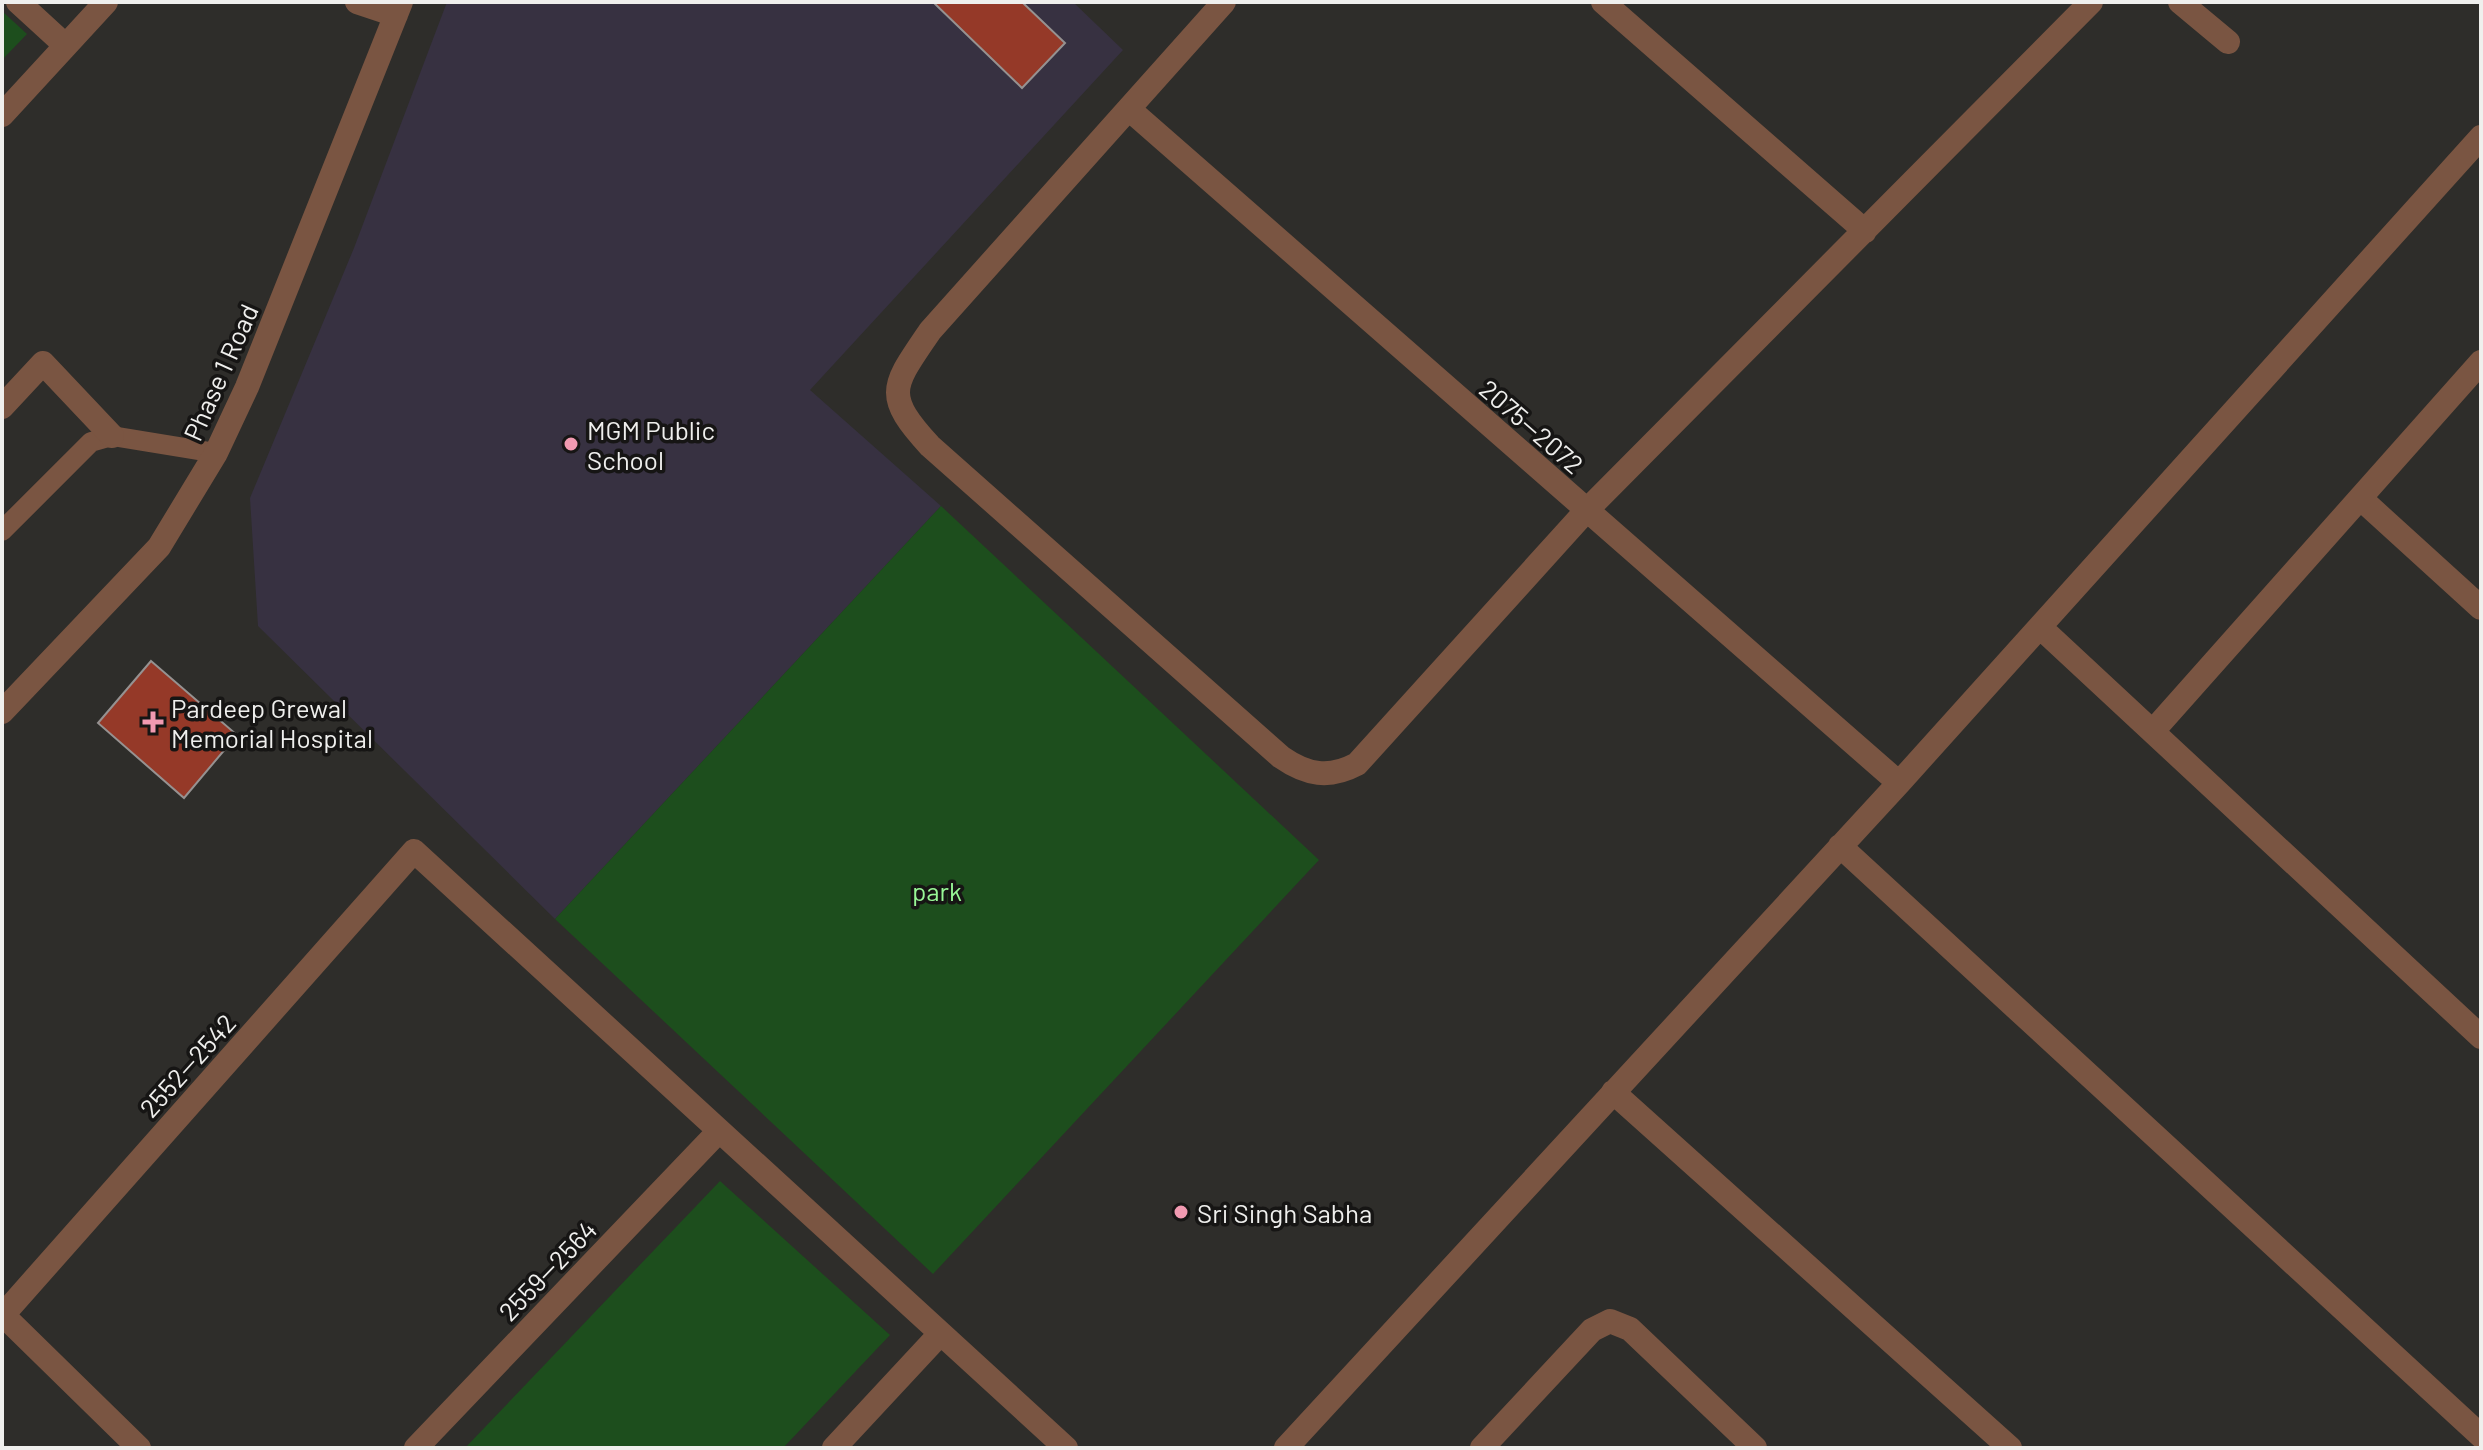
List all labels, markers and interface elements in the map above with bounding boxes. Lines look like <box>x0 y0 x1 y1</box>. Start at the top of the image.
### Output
street label: Phase 1 Road <box>176 299 264 445</box>
street label: 2075--2072 <box>1474 373 1590 479</box>
place label: MGM Public School <box>587 414 715 475</box>
marker: MGM Public School <box>562 435 580 453</box>
place label: Pardeep Grewal Memorial Hospital <box>171 692 373 753</box>
marker: Pardeep Grewal Memorial Hospital <box>142 711 164 733</box>
park label: park <box>912 875 962 906</box>
street label: 2552--2542 <box>133 1007 241 1123</box>
place label: Sri Singh Sabha <box>1197 1197 1372 1228</box>
marker: Sri Singh Sabha <box>1172 1203 1190 1221</box>
street label: 2559--2564 <box>492 1214 602 1326</box>

